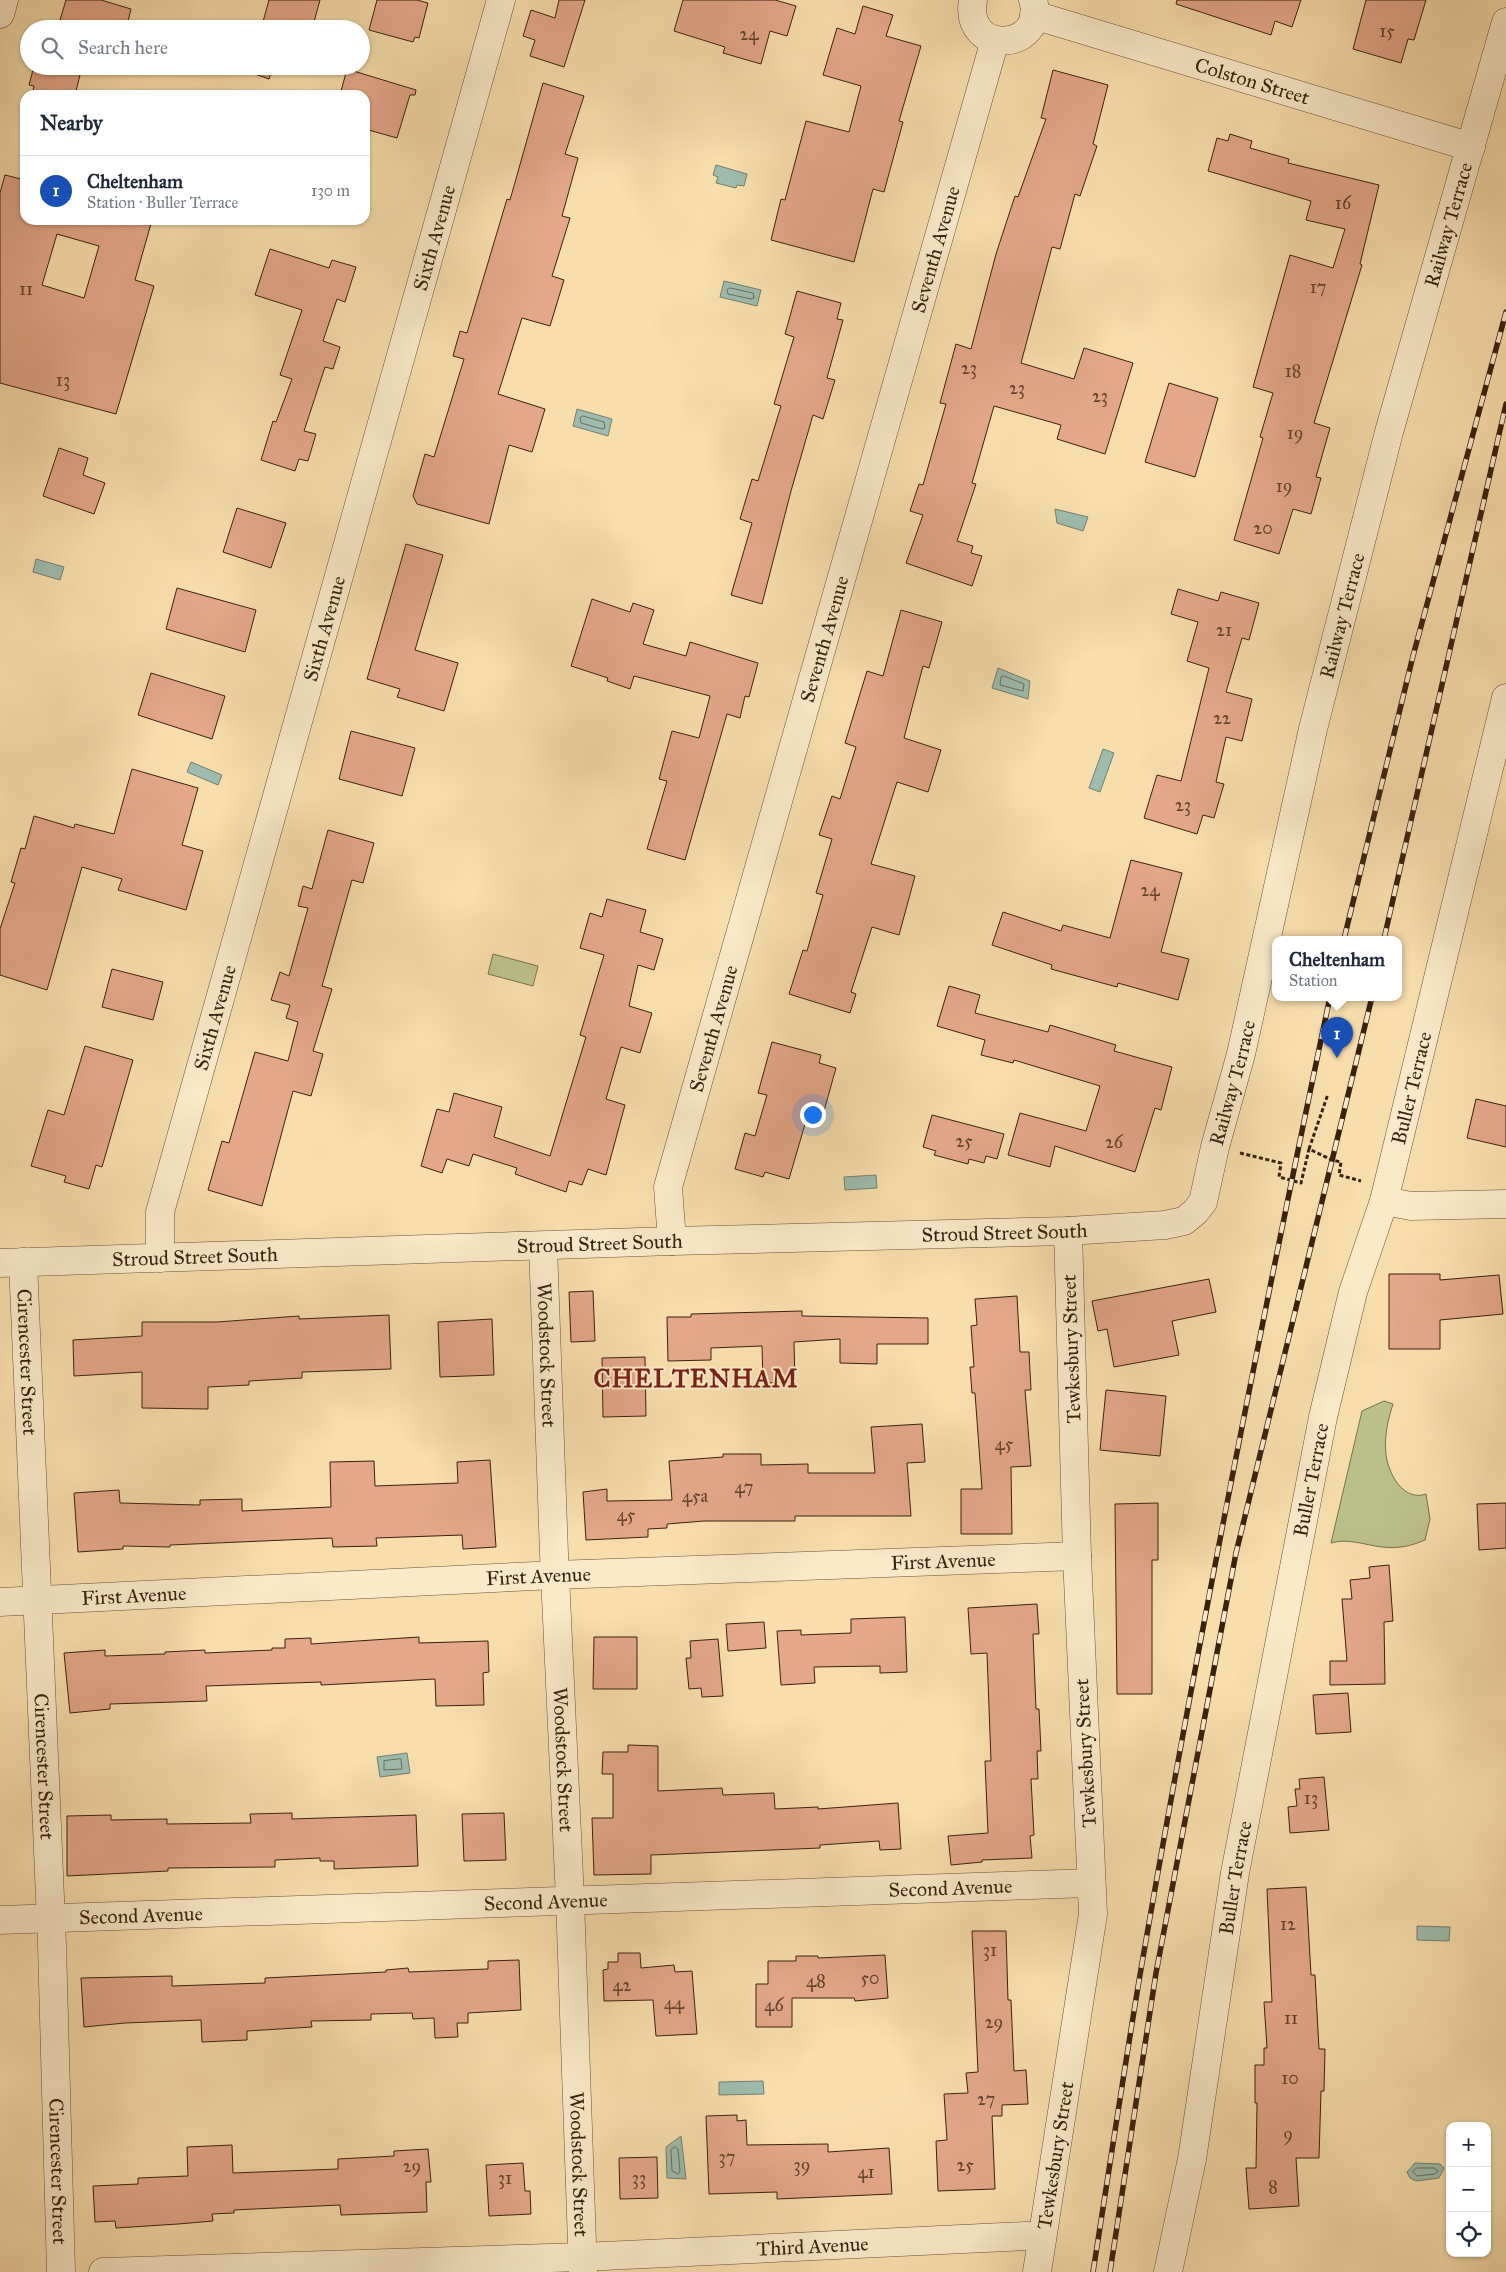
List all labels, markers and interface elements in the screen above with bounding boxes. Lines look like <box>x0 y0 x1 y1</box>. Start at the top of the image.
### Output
search box <box>20 20 370 75</box>
house number: 15 <box>1379 20 1395 42</box>
house number: 24 <box>740 23 759 45</box>
icon: search <box>38 34 66 62</box>
text: Search here <box>78 36 168 59</box>
street label: Colston Street <box>1192 52 1313 110</box>
text: Nearby <box>40 110 103 136</box>
street label: Railway Terrace <box>1419 159 1477 290</box>
text: Cheltenham <box>87 170 183 193</box>
text: 1 <box>53 181 59 200</box>
text: 130 m <box>311 181 350 200</box>
street label: Sixth Avenue <box>408 182 460 293</box>
street label: Seventh Avenue <box>906 183 965 316</box>
house number: 16 <box>1335 192 1352 214</box>
text: Station · Buller Terrace <box>87 193 238 212</box>
house number: 17 <box>1310 276 1326 298</box>
house number: 11 <box>19 278 33 300</box>
house number: 23 <box>961 357 977 379</box>
house number: 18 <box>1285 360 1301 382</box>
house number: 13 <box>56 369 70 391</box>
house number: 23 <box>1009 377 1025 399</box>
house number: 23 <box>1092 385 1108 407</box>
house number: 19 <box>1287 422 1303 444</box>
house number: 19 <box>1276 475 1292 497</box>
house number: 20 <box>1253 517 1273 539</box>
street label: Railway Terrace <box>1314 550 1370 681</box>
street label: Sixth Avenue <box>298 573 350 684</box>
street label: Seventh Avenue <box>795 573 854 705</box>
house number: 21 <box>1216 619 1232 641</box>
house number: 22 <box>1213 707 1231 729</box>
house number: 23 <box>1175 794 1191 816</box>
house number: 24 <box>1141 879 1160 901</box>
popup <box>1272 936 1402 1001</box>
text: Cheltenham <box>1289 948 1385 971</box>
street label: Sixth Avenue <box>188 962 241 1073</box>
street label: Seventh Avenue <box>684 962 743 1095</box>
text: Station <box>1289 971 1338 990</box>
pin: 1 <box>1321 1017 1353 1058</box>
street label: Railway Terrace <box>1204 1018 1260 1148</box>
street label: Buller Terrace <box>1386 1029 1437 1147</box>
your location <box>800 1102 826 1128</box>
house number: 25 <box>955 1130 973 1152</box>
house number: 26 <box>1105 1131 1124 1153</box>
street label: Stroud Street South <box>921 1218 1088 1247</box>
street label: Stroud Street South <box>516 1229 683 1258</box>
street label: Stroud Street South <box>112 1242 278 1271</box>
street label: Tewkesbury Street <box>1056 1274 1086 1424</box>
street label: Woodstock Street <box>532 1282 561 1428</box>
street label: Cirencester Street <box>12 1288 42 1436</box>
district label: CHELTENHAM <box>594 1363 798 1394</box>
street label: Buller Terrace <box>1288 1421 1334 1539</box>
house number: 45 <box>995 1433 1014 1455</box>
house number: 47 <box>735 1476 753 1498</box>
house number: 45a <box>682 1485 708 1507</box>
house number: 45 <box>617 1504 636 1526</box>
street label: First Avenue <box>890 1547 996 1575</box>
street label: First Avenue <box>485 1562 591 1590</box>
street label: First Avenue <box>81 1581 187 1610</box>
street label: Tewkesbury Street <box>1069 1678 1101 1828</box>
street label: Woodstock Street <box>548 1687 579 1833</box>
street label: Cirencester Street <box>29 1693 60 1840</box>
house number: 13 <box>1304 1787 1318 1809</box>
street label: Buller Terrace <box>1214 1819 1257 1937</box>
street label: Second Avenue <box>888 1874 1013 1902</box>
street label: Second Avenue <box>483 1887 608 1916</box>
street label: Second Avenue <box>79 1901 203 1929</box>
house number: 12 <box>1280 1913 1296 1935</box>
house number: 31 <box>983 1939 997 1961</box>
house number: 50 <box>861 1967 879 1989</box>
house number: 48 <box>806 1970 826 1992</box>
house number: 42 <box>613 1974 632 1996</box>
house number: 44 <box>664 1992 685 2014</box>
house number: 46 <box>764 1994 784 2016</box>
house number: 11 <box>1284 2007 1298 2029</box>
house number: 29 <box>985 2011 1003 2033</box>
house number: 10 <box>1281 2067 1299 2089</box>
street label: Tewkesbury Street <box>1032 2080 1079 2231</box>
house number: 27 <box>977 2088 995 2110</box>
street label: Woodstock Street <box>565 2091 594 2237</box>
street label: Cirencester Street <box>44 2098 72 2245</box>
map controls <box>1446 2122 1491 2257</box>
button: + <box>1446 2122 1491 2167</box>
house number: 9 <box>1283 2123 1293 2145</box>
house number: 37 <box>719 2146 735 2168</box>
house number: 39 <box>794 2154 810 2176</box>
house number: 25 <box>956 2154 974 2176</box>
house number: 29 <box>403 2155 421 2177</box>
house number: 41 <box>857 2161 875 2183</box>
house number: 31 <box>498 2167 512 2189</box>
house number: 33 <box>632 2167 646 2189</box>
button: − <box>1446 2167 1491 2212</box>
house number: 8 <box>1268 2176 1278 2198</box>
button: locate <box>1446 2212 1491 2257</box>
street label: Third Avenue <box>756 2231 869 2261</box>

